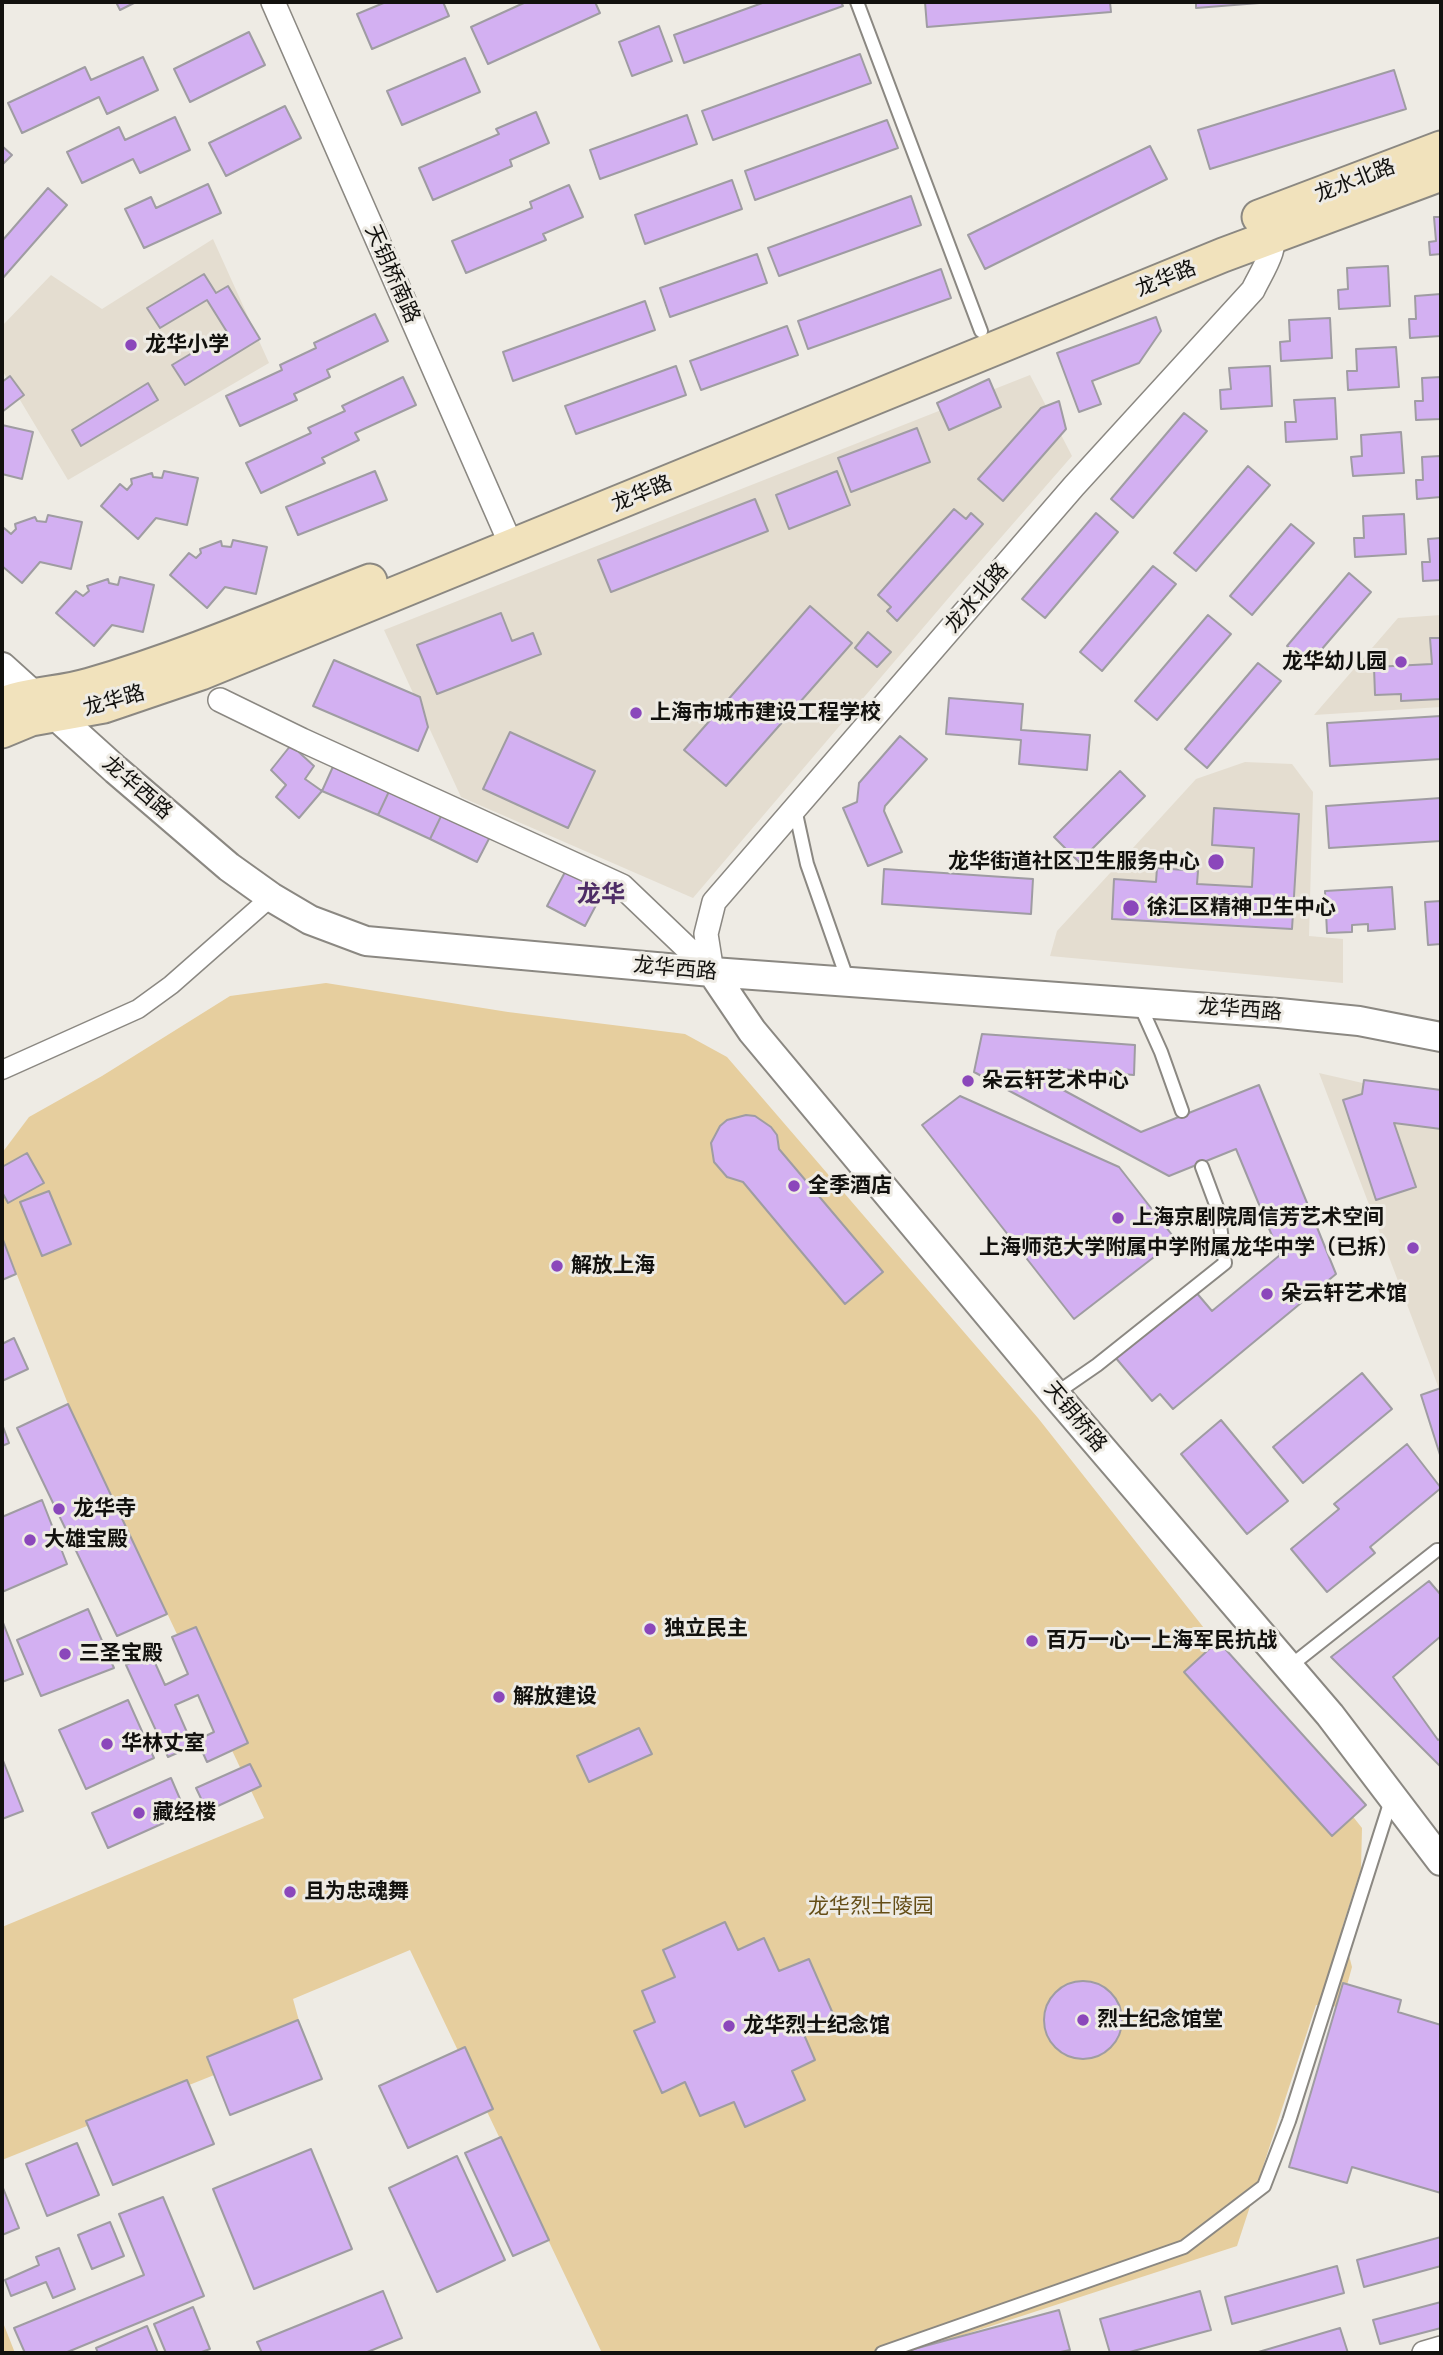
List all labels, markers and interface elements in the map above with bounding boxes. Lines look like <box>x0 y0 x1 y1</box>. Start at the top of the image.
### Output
street label: 龙水北路 <box>1311 154 1399 208</box>
street label: 天钥桥南路 <box>359 221 425 327</box>
street label: 龙华路 <box>1132 256 1200 302</box>
place label: 龙华小学 <box>145 332 229 358</box>
marker: 龙华小学 <box>123 337 139 353</box>
street label: 龙华路 <box>608 471 676 517</box>
street label: 龙水北路 <box>940 558 1014 638</box>
place label: 龙华幼儿园 <box>1282 649 1387 675</box>
marker: 龙华幼儿园 <box>1393 654 1409 670</box>
street label: 龙华路 <box>80 680 148 722</box>
place label: 上海市城市建设工程学校 <box>650 700 881 726</box>
marker: 上海市城市建设工程学校 <box>628 705 644 721</box>
street label: 龙华西路 <box>97 751 177 825</box>
place label: 龙华街道社区卫生服务中心 <box>948 849 1200 875</box>
marker: 龙华街道社区卫生服务中心 <box>1206 852 1226 872</box>
district label: 龙华 <box>577 881 625 909</box>
place label: 徐汇区精神卫生中心 <box>1147 895 1336 921</box>
marker: 徐汇区精神卫生中心 <box>1121 898 1141 918</box>
street label: 龙华西路 <box>632 953 718 985</box>
street label: 龙华西路 <box>1197 995 1283 1025</box>
place label: 朵云轩艺术中心 <box>982 1068 1129 1094</box>
marker: 朵云轩艺术中心 <box>960 1073 976 1089</box>
place label: 全季酒店 <box>808 1173 892 1199</box>
marker: 全季酒店 <box>786 1178 802 1194</box>
place label: 上海京剧院周信芳艺术空间 <box>1132 1205 1384 1231</box>
marker: 上海京剧院周信芳艺术空间 <box>1110 1210 1126 1226</box>
place label: 上海师范大学附属中学附属龙华中学（已拆） <box>979 1235 1399 1261</box>
marker: 上海师范大学附属中学附属龙华中学（已拆） <box>1405 1240 1421 1256</box>
place label: 解放上海 <box>571 1253 655 1279</box>
marker: 解放上海 <box>549 1258 565 1274</box>
place label: 朵云轩艺术馆 <box>1281 1281 1407 1307</box>
marker: 朵云轩艺术馆 <box>1259 1286 1275 1302</box>
street label: 天钥桥路 <box>1038 1377 1112 1457</box>
place label: 龙华寺 <box>73 1496 136 1522</box>
marker: 龙华寺 <box>51 1501 67 1517</box>
place label: 大雄宝殿 <box>44 1527 128 1553</box>
marker: 大雄宝殿 <box>22 1532 38 1548</box>
place label: 独立民主 <box>664 1616 748 1642</box>
marker: 独立民主 <box>642 1621 658 1637</box>
place label: 百万一心一上海军民抗战 <box>1046 1628 1277 1654</box>
marker: 百万一心一上海军民抗战 <box>1024 1633 1040 1649</box>
place label: 三圣宝殿 <box>79 1641 163 1667</box>
marker: 三圣宝殿 <box>57 1646 73 1662</box>
place label: 解放建设 <box>513 1684 597 1710</box>
marker: 解放建设 <box>491 1689 507 1705</box>
place label: 华林丈室 <box>121 1731 205 1757</box>
marker: 华林丈室 <box>99 1736 115 1752</box>
place label: 藏经楼 <box>153 1800 216 1826</box>
marker: 藏经楼 <box>131 1805 147 1821</box>
place label: 且为忠魂舞 <box>304 1879 409 1905</box>
marker: 且为忠魂舞 <box>282 1884 298 1900</box>
park label: 龙华烈士陵园 <box>808 1894 934 1920</box>
place label: 烈士纪念馆堂 <box>1097 2007 1223 2033</box>
marker: 烈士纪念馆堂 <box>1075 2012 1091 2028</box>
place label: 龙华烈士纪念馆 <box>743 2013 890 2039</box>
marker: 龙华烈士纪念馆 <box>721 2018 737 2034</box>

